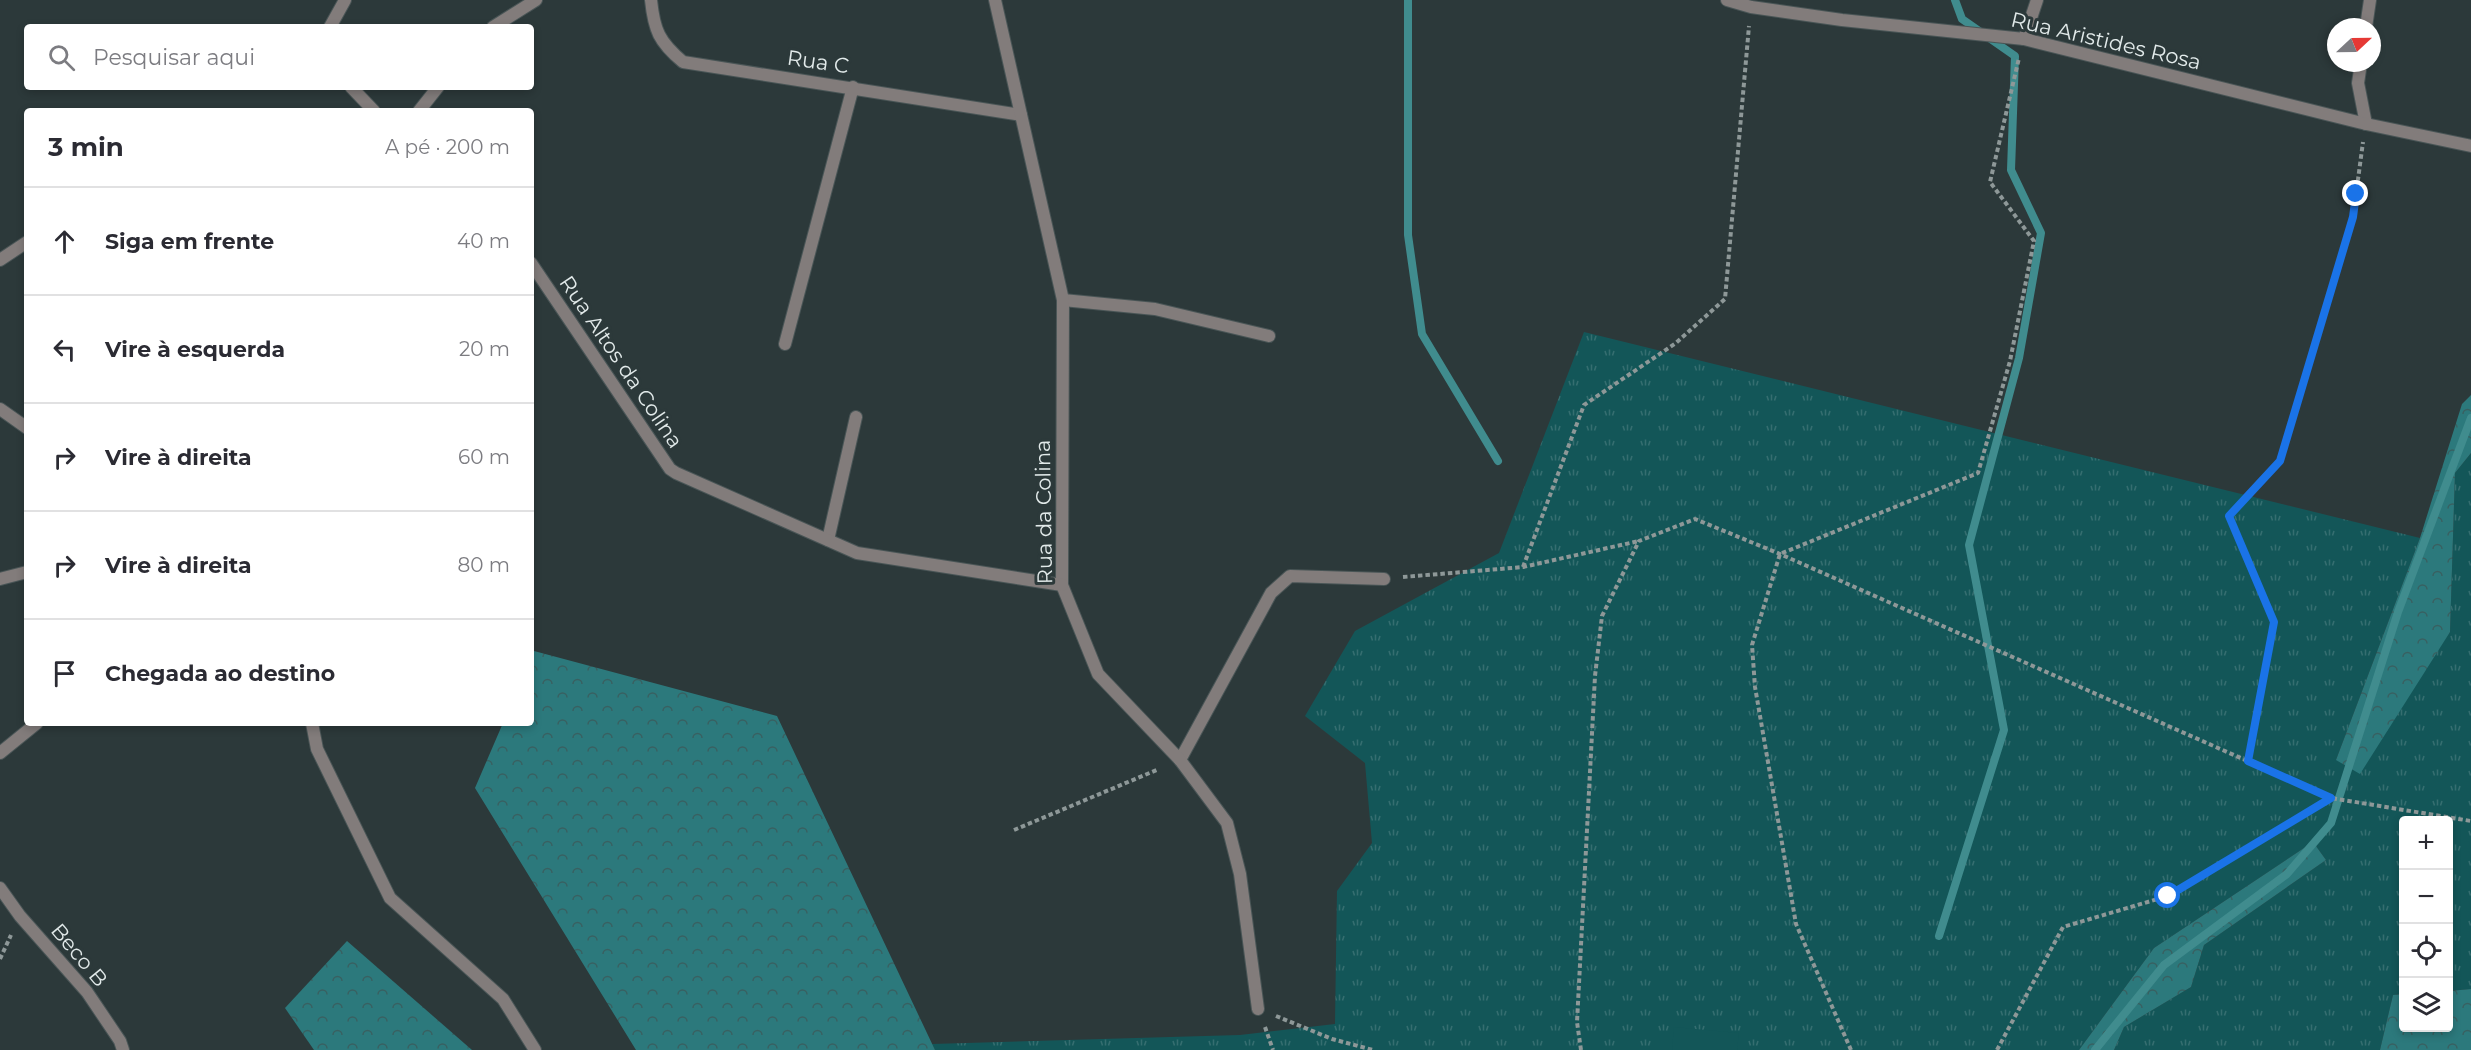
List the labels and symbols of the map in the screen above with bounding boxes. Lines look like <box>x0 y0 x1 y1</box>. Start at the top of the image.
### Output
street label: Rua Aristides Rosa <box>2009 6 2204 75</box>
north arrow <box>2327 18 2381 72</box>
street label: Rua C <box>786 45 851 78</box>
route end <box>2342 180 2368 206</box>
street label: Rua Altos da Colina <box>554 271 688 453</box>
street label: Rua da Colina <box>1030 439 1057 585</box>
route start <box>2154 882 2180 908</box>
street label: Beco B <box>46 918 113 991</box>

